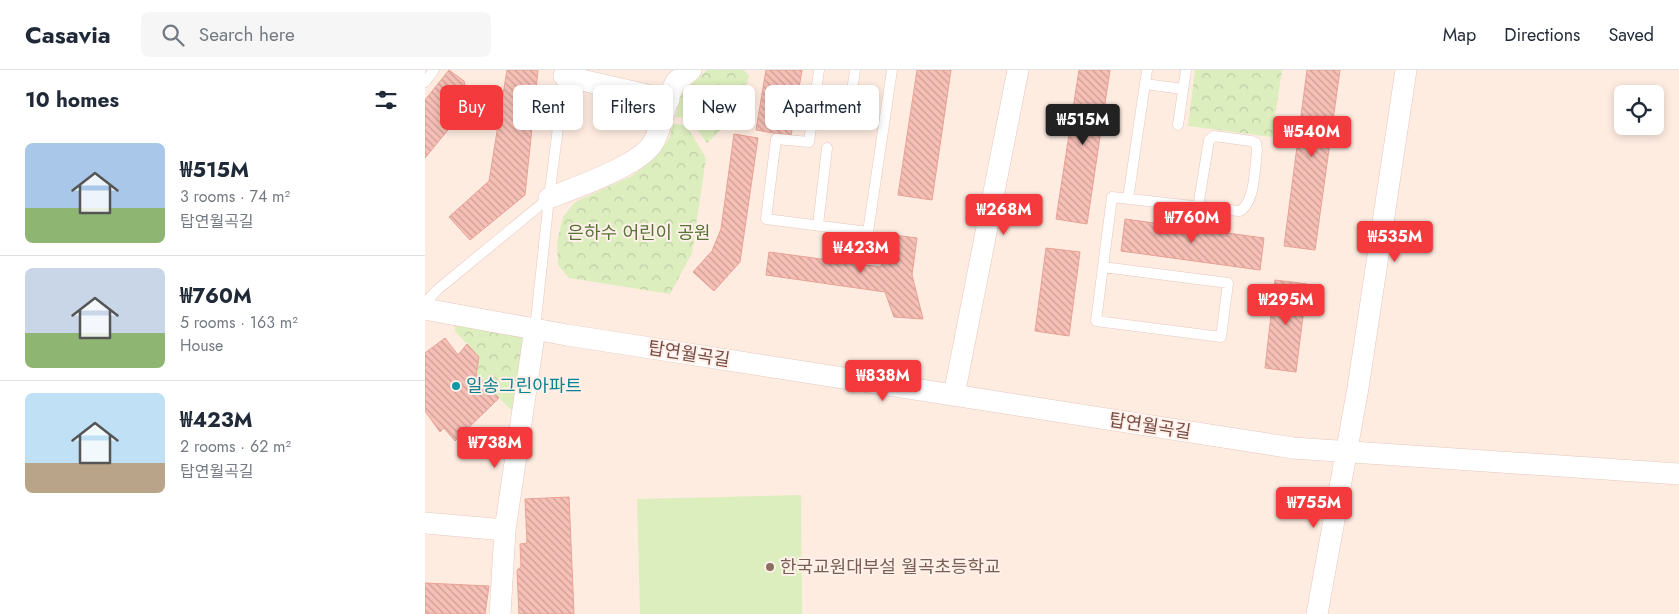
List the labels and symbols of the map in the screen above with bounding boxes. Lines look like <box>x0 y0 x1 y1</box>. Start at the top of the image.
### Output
pin: ₩515M <box>1048 104 1118 146</box>
pin: ₩540M <box>1277 116 1347 158</box>
pin: ₩268M <box>969 194 1039 236</box>
pin: ₩760M <box>1157 202 1227 244</box>
park label: 은하수 어린이 공원 <box>567 220 711 246</box>
pin: ₩535M <box>1360 220 1430 263</box>
pin: ₩423M <box>826 232 896 274</box>
pin: ₩295M <box>1251 284 1321 326</box>
street label: 탑연월곡길 <box>646 335 732 373</box>
pin: ₩838M <box>848 360 918 402</box>
place label: 일송그린아파트 <box>466 373 582 399</box>
marker: 일송그린아파트 <box>450 380 462 392</box>
street label: 탑연월곡길 <box>1107 407 1193 445</box>
pin: ₩738M <box>460 426 530 469</box>
pin: ₩755M <box>1279 486 1349 529</box>
place label: 한국교원대부설 월곡초등학교 <box>780 554 1001 580</box>
marker: 한국교원대부설 월곡초등학교 <box>764 561 776 573</box>

